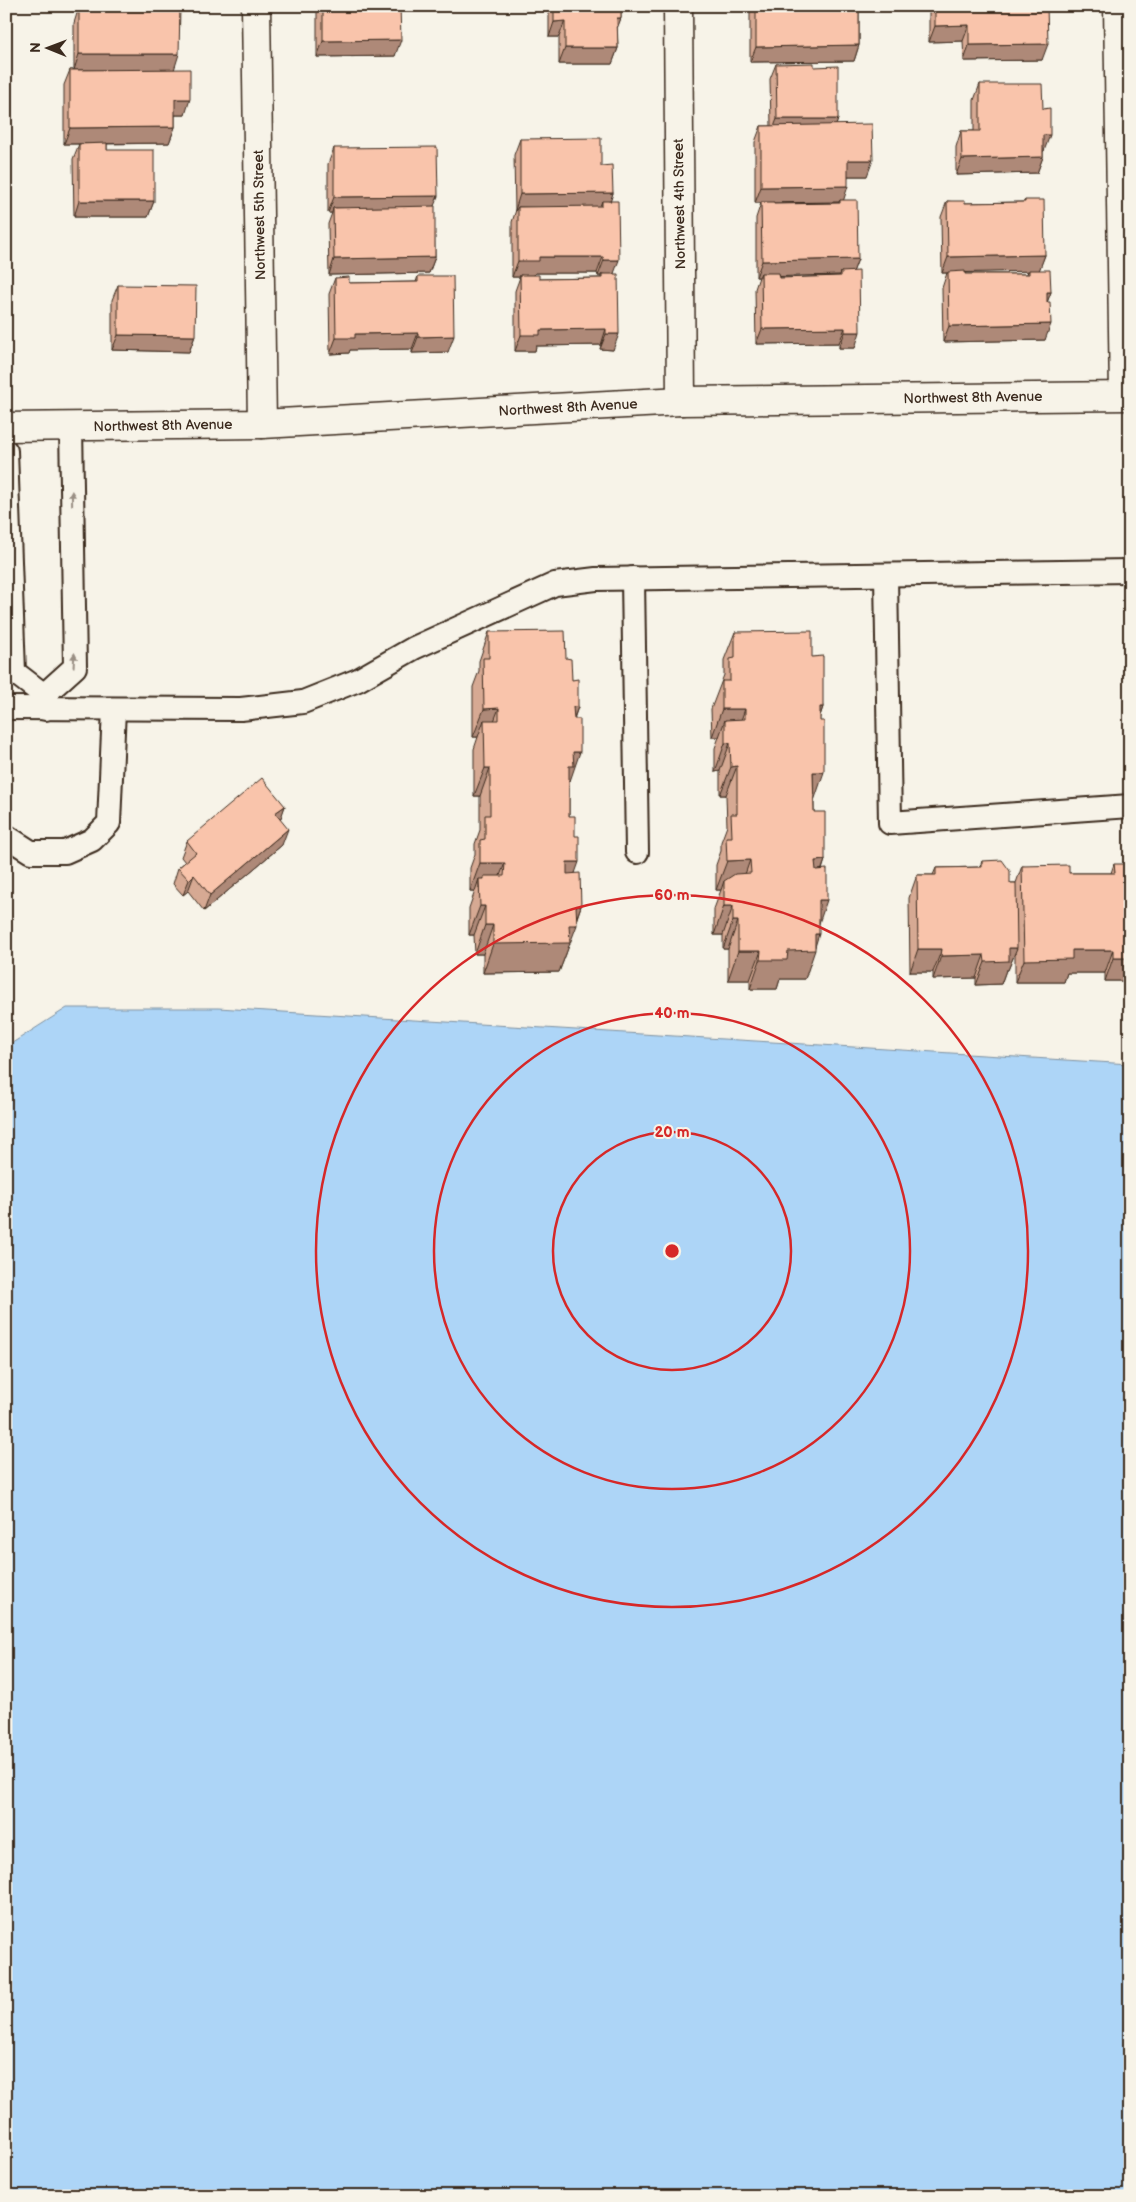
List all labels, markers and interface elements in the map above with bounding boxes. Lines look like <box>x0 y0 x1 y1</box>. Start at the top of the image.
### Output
north arrow <box>22 22 72 72</box>
text: N <box>27 42 44 53</box>
street label: Northwest 4th Street <box>670 138 689 270</box>
street label: Northwest 5th Street <box>250 149 269 280</box>
street label: Northwest 8th Avenue <box>903 388 1043 407</box>
street label: Northwest 8th Avenue <box>498 395 638 420</box>
street label: Northwest 8th Avenue <box>93 416 233 435</box>
one-way arrow <box>68 489 76 505</box>
one-way arrow <box>71 651 79 667</box>
text: 60 m <box>654 886 690 905</box>
text: 40 m <box>654 1004 690 1023</box>
text: 20 m <box>655 1123 690 1142</box>
centre of rings <box>663 1242 681 1260</box>

